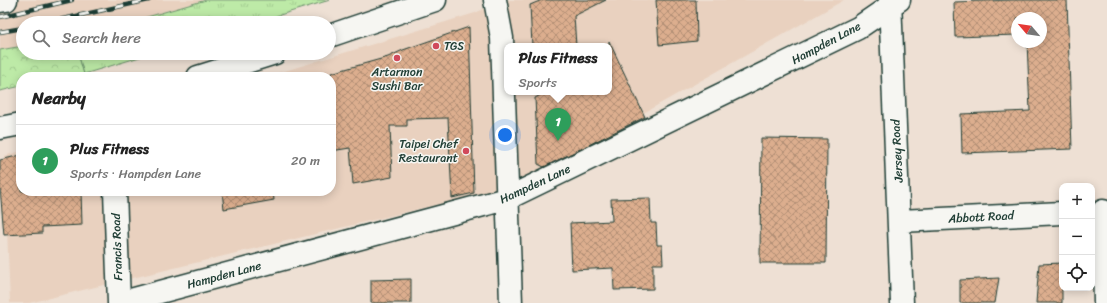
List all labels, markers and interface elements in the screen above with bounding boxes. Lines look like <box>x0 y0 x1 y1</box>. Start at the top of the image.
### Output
north arrow <box>1011 12 1047 48</box>
street label: Hampden Lane <box>787 15 865 71</box>
search box <box>16 16 336 60</box>
text: Search here <box>62 25 141 51</box>
icon: search <box>30 27 52 49</box>
place label: TGS <box>444 35 464 57</box>
marker: TGS <box>431 41 441 51</box>
popup <box>504 43 612 95</box>
text: Plus Fitness <box>519 45 597 71</box>
marker: Artarmon Sushi Bar <box>392 53 402 63</box>
place label: Artarmon Sushi Bar <box>371 61 423 97</box>
text: Sports <box>519 71 557 94</box>
text: Nearby <box>32 83 86 113</box>
pin: 1 <box>545 108 571 141</box>
street label: Jersey Road <box>884 117 910 184</box>
your location <box>495 125 515 145</box>
place label: Taipei Chef Restaurant <box>399 133 460 169</box>
text: Plus Fitness <box>70 136 149 162</box>
marker: Taipei Chef Restaurant <box>461 146 471 156</box>
text: 1 <box>42 149 48 172</box>
text: 20 m <box>291 149 320 172</box>
street label: Hampden Lane <box>496 158 574 210</box>
text: Sports · Hampden Lane <box>70 162 201 185</box>
map controls <box>1059 183 1095 291</box>
button: + <box>1059 183 1095 219</box>
street label: Abbott Road <box>947 204 1016 230</box>
street label: Francis Road <box>105 212 129 281</box>
button: − <box>1059 219 1095 255</box>
street label: Hampden Lane <box>184 254 264 296</box>
button: locate <box>1059 255 1095 291</box>

